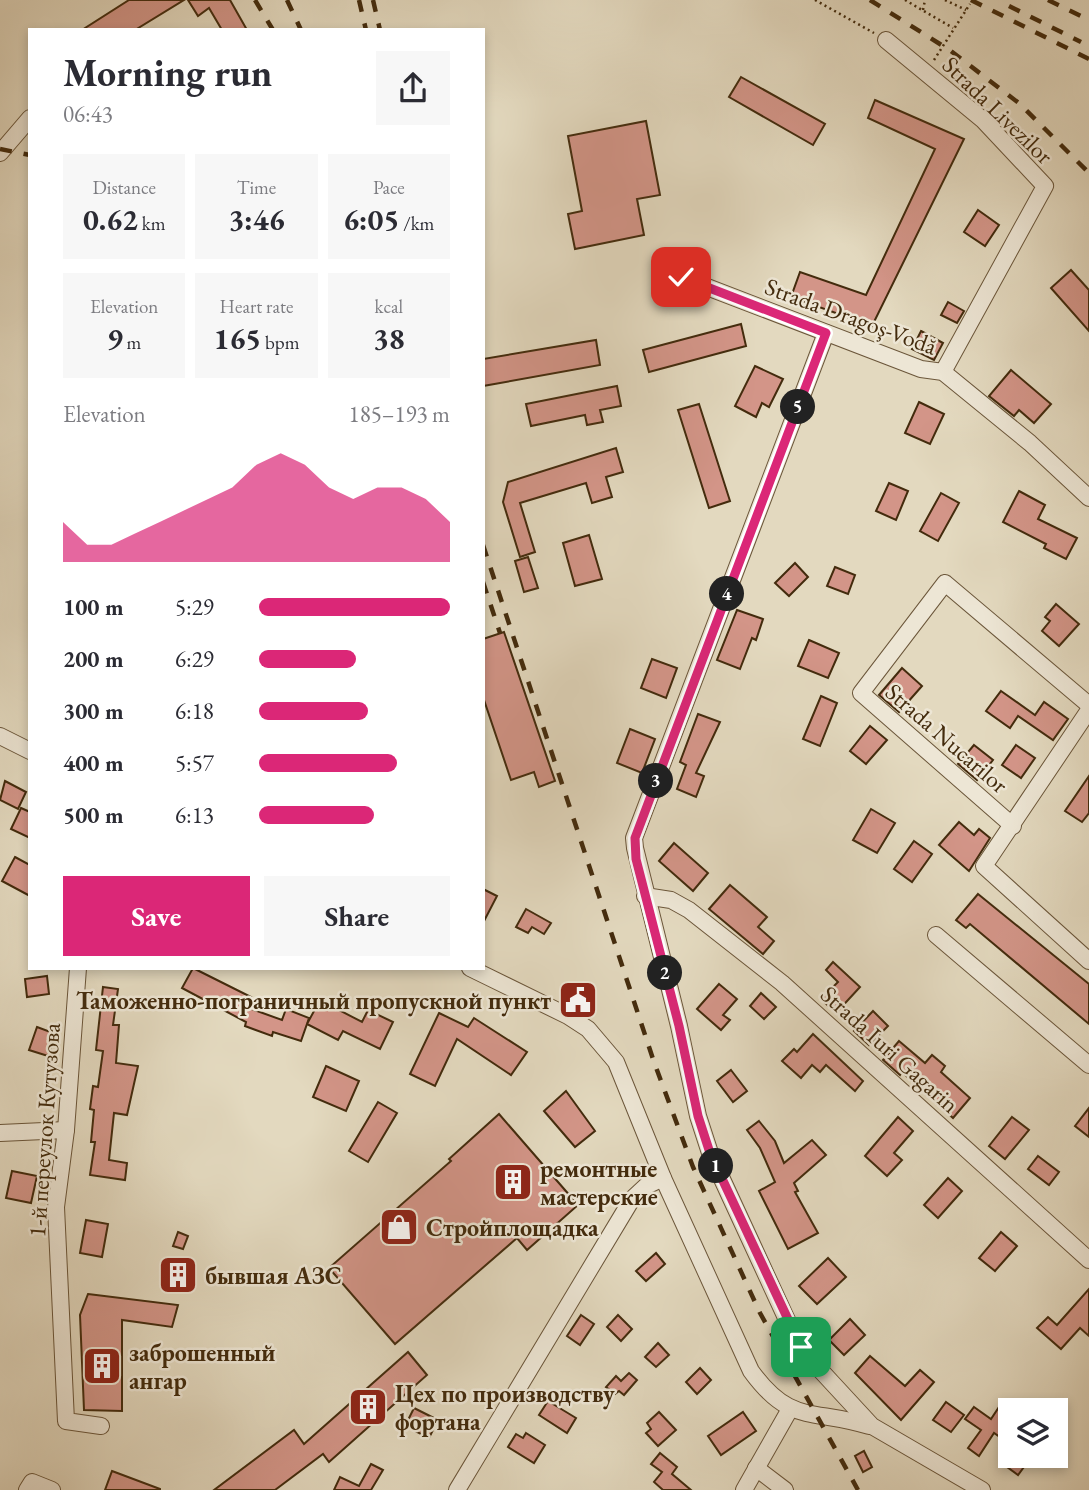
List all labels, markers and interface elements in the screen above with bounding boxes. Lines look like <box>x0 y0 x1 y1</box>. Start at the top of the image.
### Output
text: Morning run <box>63 48 272 97</box>
street label: Strada Livezilor <box>936 49 1060 171</box>
button: share <box>376 51 450 125</box>
text: 06:43 <box>63 99 113 129</box>
text: Distance <box>92 175 156 200</box>
text: Time <box>237 175 276 200</box>
text: Pace <box>373 175 405 200</box>
text: 0.62 <box>83 200 138 239</box>
text: 3:46 <box>228 200 285 239</box>
text: 6:05 <box>343 200 399 239</box>
text: km <box>138 211 165 236</box>
text: /km <box>399 211 434 236</box>
pin <box>651 247 711 307</box>
icon: check <box>662 258 700 296</box>
street label: Strada Dragoş-Vodă <box>761 271 942 362</box>
text: Elevation <box>90 294 158 319</box>
text: Heart rate <box>220 294 293 319</box>
text: kcal <box>375 294 403 319</box>
text: 9 <box>107 319 123 358</box>
text: 165 <box>214 319 261 358</box>
text: 38 <box>373 319 405 358</box>
text: m <box>123 330 141 355</box>
text: bpm <box>261 330 299 355</box>
pin: 5 <box>780 390 816 424</box>
text: 5 <box>792 394 803 419</box>
text: Elevation <box>63 399 146 429</box>
text: 185–193 m <box>349 399 450 429</box>
pin: 4 <box>710 576 744 612</box>
text: 4 <box>721 581 732 606</box>
text: 100 m <box>63 592 124 622</box>
text: 5:29 <box>175 592 214 622</box>
text: 200 m <box>63 644 124 674</box>
text: 6:29 <box>175 644 214 674</box>
street label: Strada Nucarilor <box>879 676 1015 800</box>
text: 300 m <box>63 696 124 726</box>
text: 6:18 <box>175 696 214 726</box>
text: 400 m <box>63 748 124 778</box>
text: 5:57 <box>175 748 214 778</box>
pin: 3 <box>638 764 674 798</box>
text: 3 <box>650 768 661 793</box>
text: 500 m <box>63 800 124 830</box>
text: 6:13 <box>175 800 214 830</box>
button: Save <box>63 876 250 956</box>
button: Share <box>264 876 450 956</box>
pin: 2 <box>648 956 682 990</box>
text: 2 <box>659 960 670 985</box>
public building icon: Таможенно-пограничный пропускной пункт <box>557 979 599 1021</box>
street label: Strada Iuri Gagarin <box>814 979 966 1120</box>
place label: Таможенно-пограничный пропускной пункт <box>76 985 551 1017</box>
street label: 1-й переулок Кутузова <box>21 1021 67 1238</box>
pin: 1 <box>698 1148 734 1184</box>
place label: ремонтные мастерские <box>540 1153 658 1212</box>
text: 1 <box>710 1153 721 1178</box>
building icon: ремонтные мастерские <box>492 1161 534 1203</box>
shop icon: Стройплощадка <box>378 1206 420 1248</box>
place label: Стройплощадка <box>426 1212 599 1243</box>
building icon: бывшая АЗС <box>157 1254 199 1296</box>
place label: бывшая АЗС <box>205 1260 342 1291</box>
pin <box>771 1317 831 1377</box>
icon: arrive <box>782 1328 820 1366</box>
place label: заброшенный ангар <box>129 1337 275 1396</box>
building icon: заброшенный ангар <box>81 1345 123 1387</box>
place label: Цех по производству фортана <box>395 1378 615 1437</box>
building icon: Цех по производству фортана <box>347 1386 389 1428</box>
map controls <box>998 1398 1068 1468</box>
button: layers <box>998 1398 1068 1468</box>

